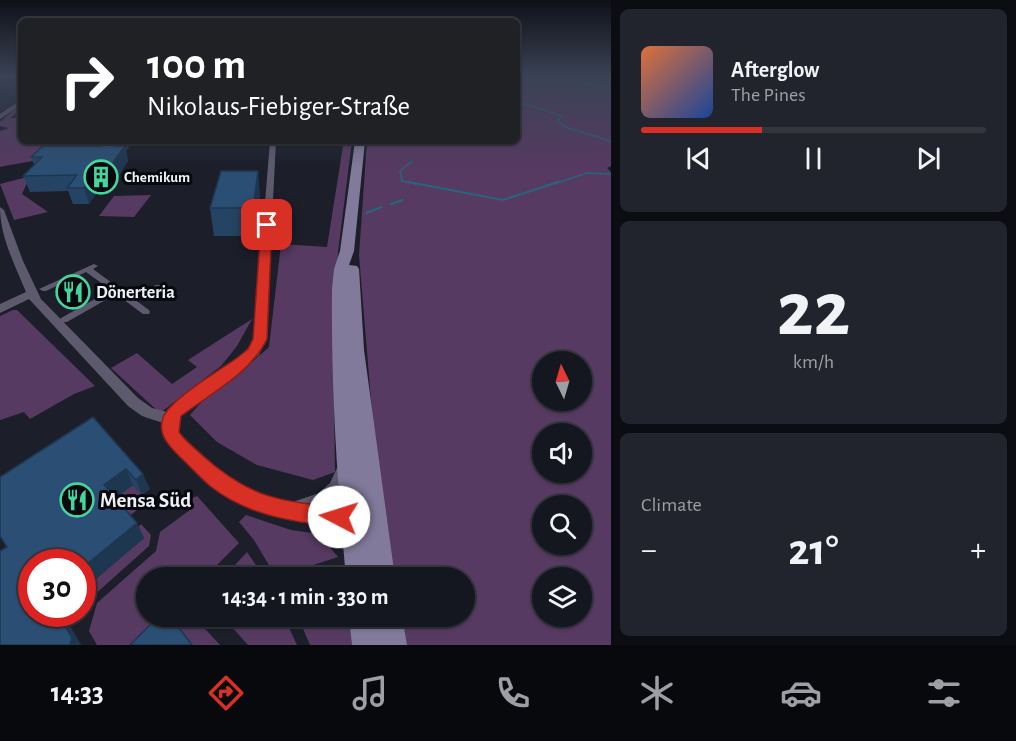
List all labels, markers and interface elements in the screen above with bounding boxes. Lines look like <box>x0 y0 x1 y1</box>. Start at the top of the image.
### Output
icon: right <box>48 42 126 120</box>
text: 100 m <box>147 44 246 86</box>
text: Afterglow <box>731 59 819 81</box>
text: The Pines <box>731 85 806 105</box>
text: Nikolaus-Fiebiger-Straße <box>147 93 410 120</box>
icon: previous <box>682 142 715 175</box>
icon: pause <box>797 142 830 175</box>
icon: next <box>912 142 945 175</box>
building icon: Chemikum <box>83 159 119 195</box>
place label: Chemikum <box>124 170 190 185</box>
pin <box>241 199 292 250</box>
icon: arrive <box>250 208 283 241</box>
text: 22 <box>777 272 850 350</box>
restaurant icon: Dönerteria <box>55 274 91 310</box>
place label: Dönerteria <box>96 284 175 302</box>
north arrow <box>532 351 592 411</box>
map controls <box>532 351 592 627</box>
text: km/h <box>793 352 834 372</box>
button: sound <box>532 423 592 483</box>
restaurant icon: Mensa Süd <box>59 482 95 518</box>
position arrow <box>307 485 371 549</box>
place label: Mensa Süd <box>100 490 191 511</box>
button: search <box>532 495 592 555</box>
text: Climate <box>641 495 702 515</box>
text: 21° <box>788 528 839 573</box>
text: − <box>641 534 657 567</box>
text: + <box>970 534 986 567</box>
speed limit sign: 30 <box>18 549 96 627</box>
button: layers <box>532 567 592 627</box>
text: 14:34 · 1 min · 330 m <box>223 586 388 608</box>
icon: directions <box>205 672 247 714</box>
icon: music <box>349 672 391 714</box>
icon: phone <box>492 672 534 714</box>
icon: climate <box>636 672 678 714</box>
icon: car <box>780 672 822 714</box>
icon: filters <box>923 672 965 714</box>
text: 14:33 <box>51 679 104 706</box>

